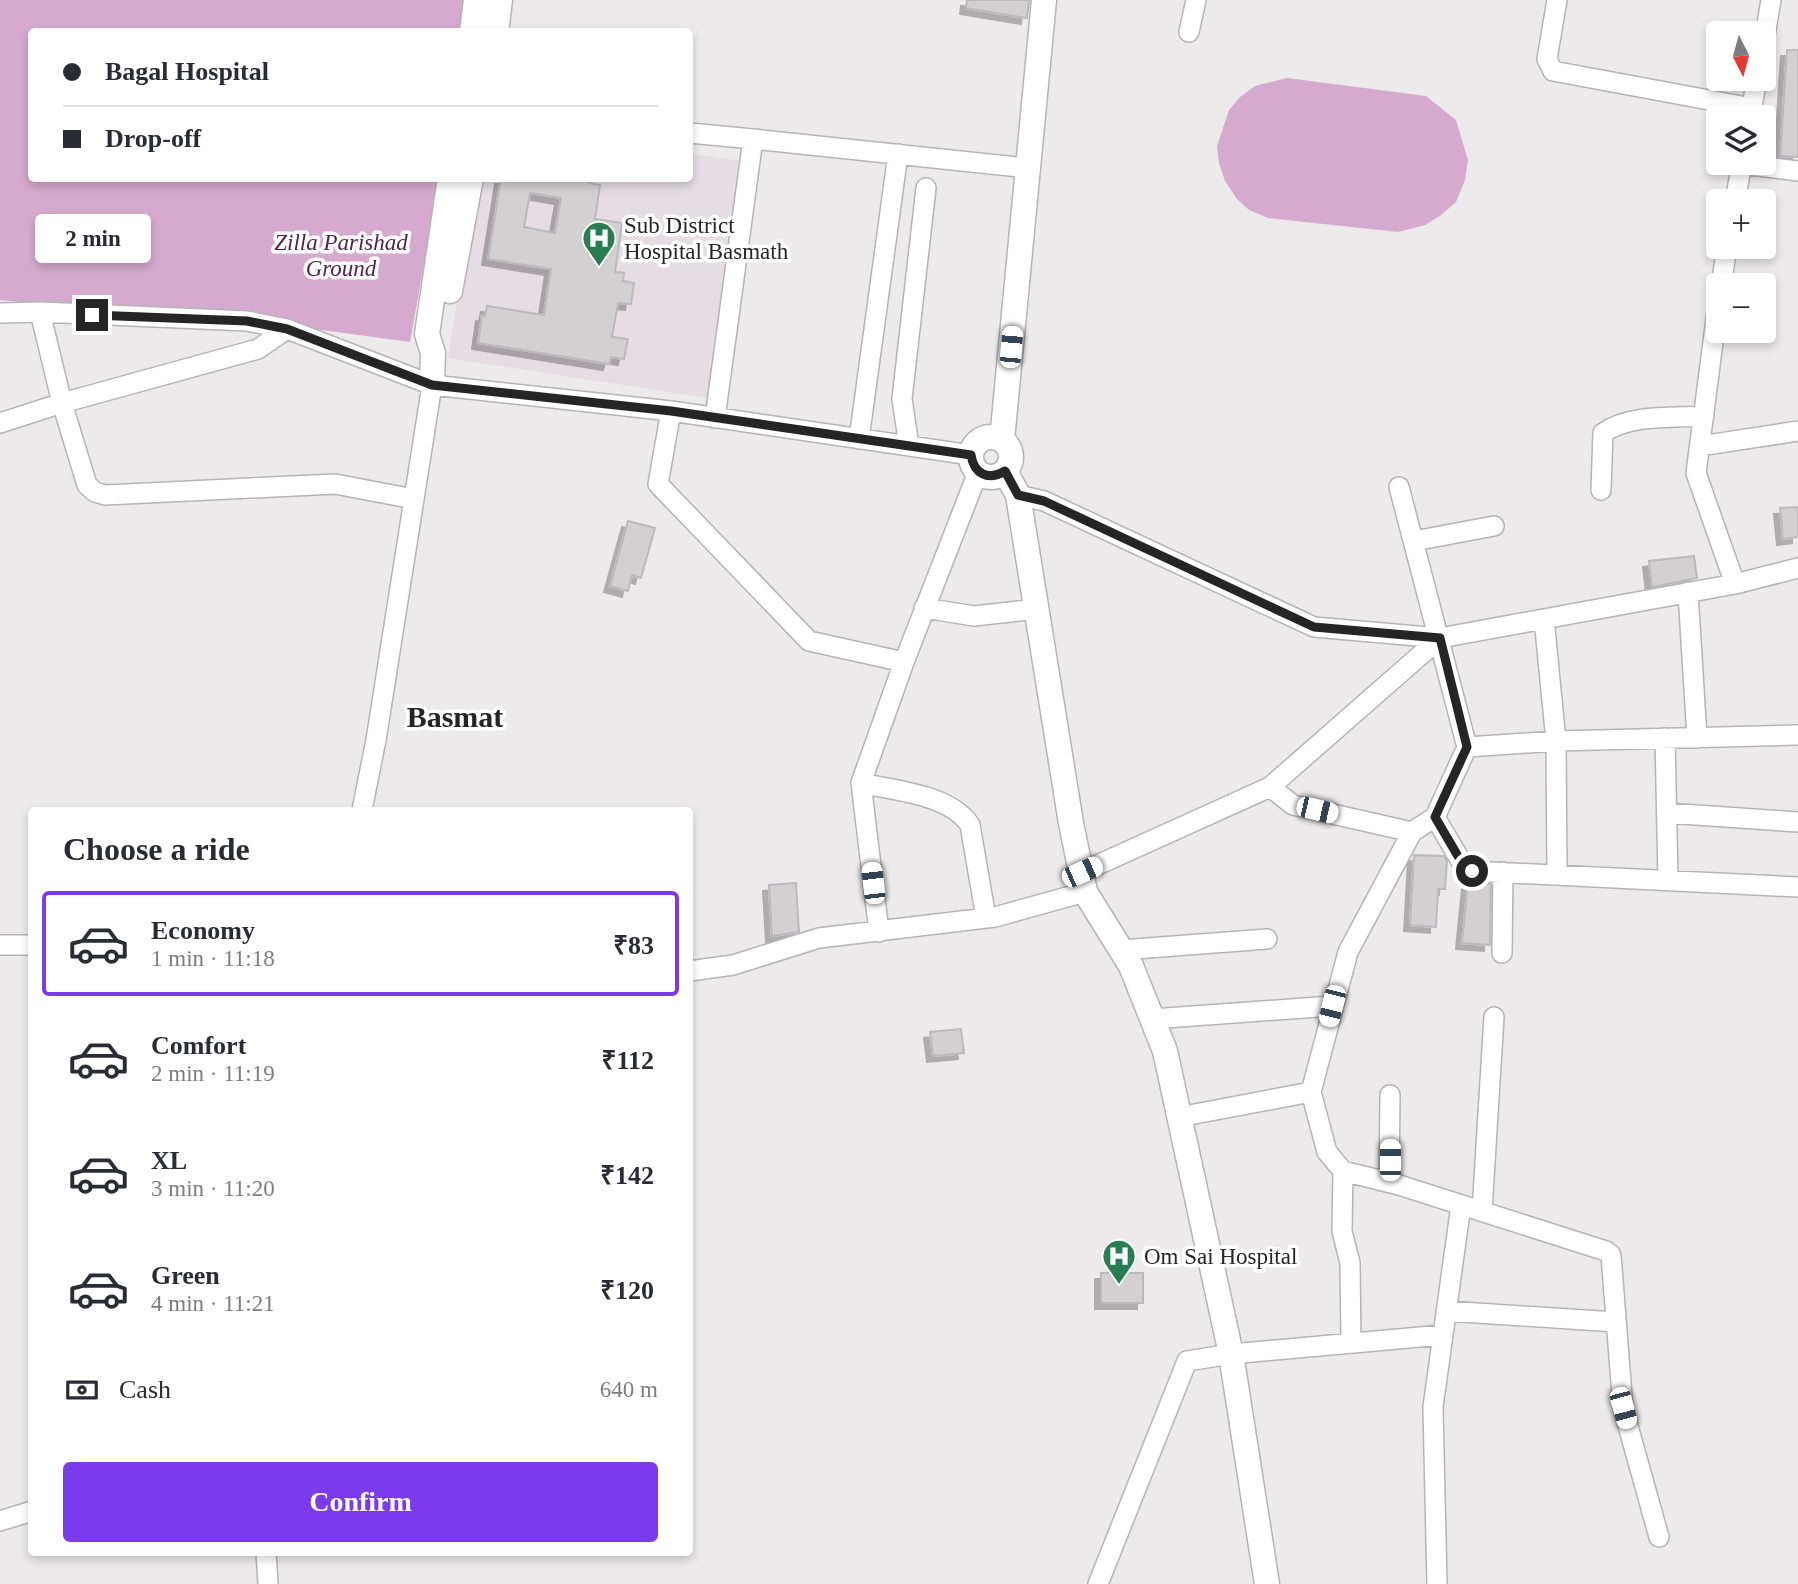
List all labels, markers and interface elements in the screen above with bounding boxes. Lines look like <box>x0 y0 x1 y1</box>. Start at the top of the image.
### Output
north arrow <box>1706 21 1776 91</box>
map controls <box>1706 21 1776 343</box>
text: Bagal Hospital <box>105 57 269 86</box>
button: layers <box>1706 105 1776 175</box>
text: Drop-off <box>105 124 201 153</box>
button: + <box>1706 189 1776 259</box>
place label: Sub District Hospital Basmath <box>624 213 789 264</box>
callout: 2 min <box>34 214 150 262</box>
hospital icon: Sub District Hospital Basmath <box>580 219 618 268</box>
text: 2 min <box>65 226 121 251</box>
park label: Zilla Parishad Ground <box>274 230 408 281</box>
button: − <box>1706 273 1776 343</box>
route end <box>76 299 108 331</box>
car <box>999 325 1024 369</box>
district label: Basmat <box>407 700 503 733</box>
car <box>1295 795 1340 825</box>
text: Choose a ride <box>63 831 250 867</box>
car <box>1059 854 1106 890</box>
route start <box>1456 855 1488 887</box>
car <box>861 861 886 905</box>
icon: car <box>67 912 130 975</box>
text: Economy <box>151 916 255 945</box>
text: ₹83 <box>613 931 654 960</box>
text: 1 min · 11:18 <box>151 946 275 971</box>
car <box>1317 983 1348 1029</box>
icon: car <box>67 1027 130 1090</box>
text: Comfort <box>151 1031 246 1060</box>
text: ₹112 <box>602 1046 654 1075</box>
text: 2 min · 11:19 <box>151 1061 275 1086</box>
car <box>1380 1139 1401 1181</box>
icon: car <box>67 1142 130 1205</box>
text: XL <box>151 1146 187 1175</box>
text: ₹142 <box>600 1161 654 1190</box>
text: 3 min · 11:20 <box>151 1176 275 1201</box>
hospital icon: Om Sai Hospital <box>1100 1237 1138 1286</box>
place label: Om Sai Hospital <box>1144 1244 1297 1269</box>
icon: car <box>67 1257 130 1320</box>
text: Green <box>151 1261 220 1290</box>
text: ₹120 <box>600 1276 654 1305</box>
text: 4 min · 11:21 <box>151 1291 275 1316</box>
icon: cash <box>63 1371 101 1409</box>
text: Cash <box>119 1375 171 1404</box>
text: 640 m <box>600 1377 658 1402</box>
car <box>1608 1385 1639 1431</box>
button: Confirm <box>63 1462 658 1542</box>

